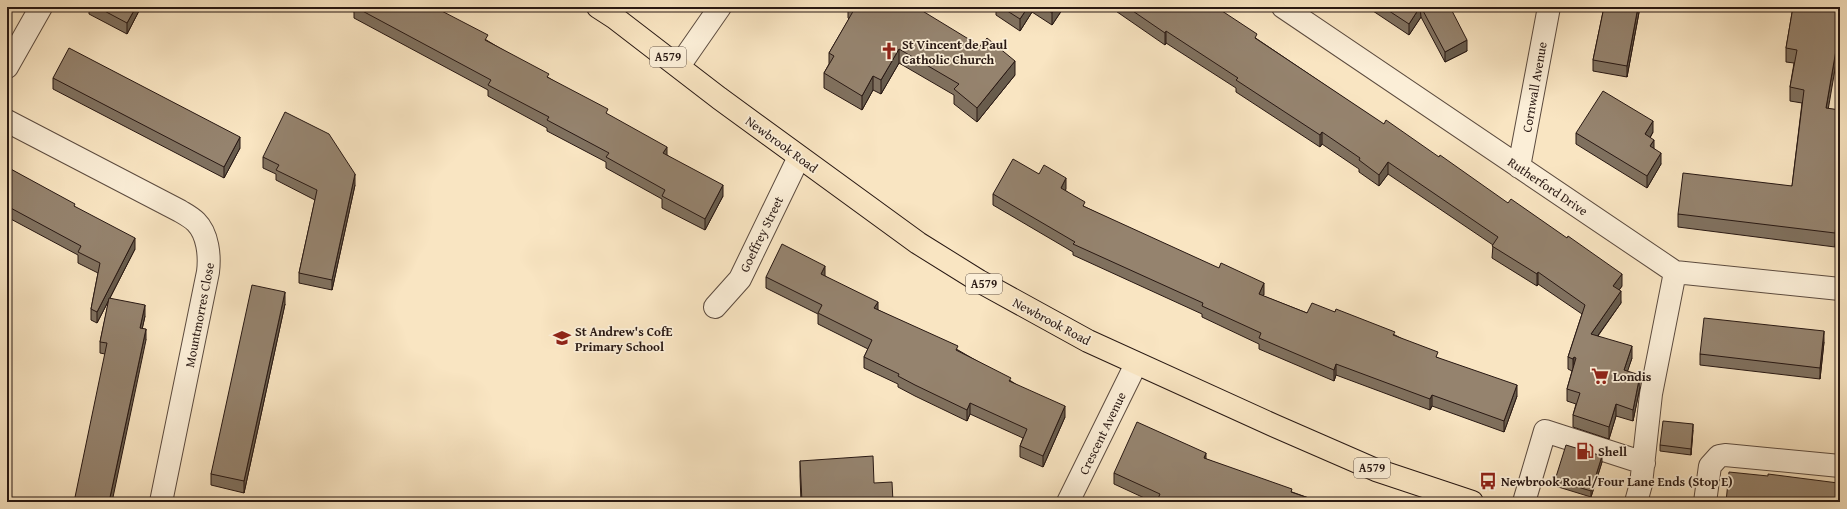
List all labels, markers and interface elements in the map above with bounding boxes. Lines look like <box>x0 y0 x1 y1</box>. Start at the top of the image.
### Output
place label: St Vincent de Paul Catholic Church <box>902 35 1007 69</box>
street label: Cornwall Avenue <box>1517 40 1552 134</box>
church icon: St Vincent de Paul Catholic Church <box>879 41 899 61</box>
road number: A579 <box>650 47 686 67</box>
street label: Newbrook Road <box>741 112 822 177</box>
street label: Rutherford Drive <box>1504 153 1592 220</box>
street label: Goeffrey Street <box>735 193 788 275</box>
street label: Mountmorres Close <box>180 261 219 369</box>
road number: A579 <box>966 274 1002 294</box>
street label: Newbrook Road <box>1009 293 1094 350</box>
place label: St Andrew's CofE Primary School <box>575 322 672 356</box>
school or university icon: St Andrew's CofE Primary School <box>552 328 572 348</box>
supermarket icon: Londis <box>1590 366 1610 386</box>
place label: Londis <box>1613 367 1652 386</box>
street label: Crescent Avenue <box>1074 389 1131 478</box>
fuel station icon: Shell <box>1575 441 1595 461</box>
place label: Shell <box>1598 442 1627 461</box>
road number: A579 <box>1354 458 1390 478</box>
bus stop icon: Newbrook Road/Four Lane Ends (Stop E) <box>1478 471 1498 491</box>
place label: Newbrook Road/Four Lane Ends (Stop E) <box>1501 472 1733 491</box>

